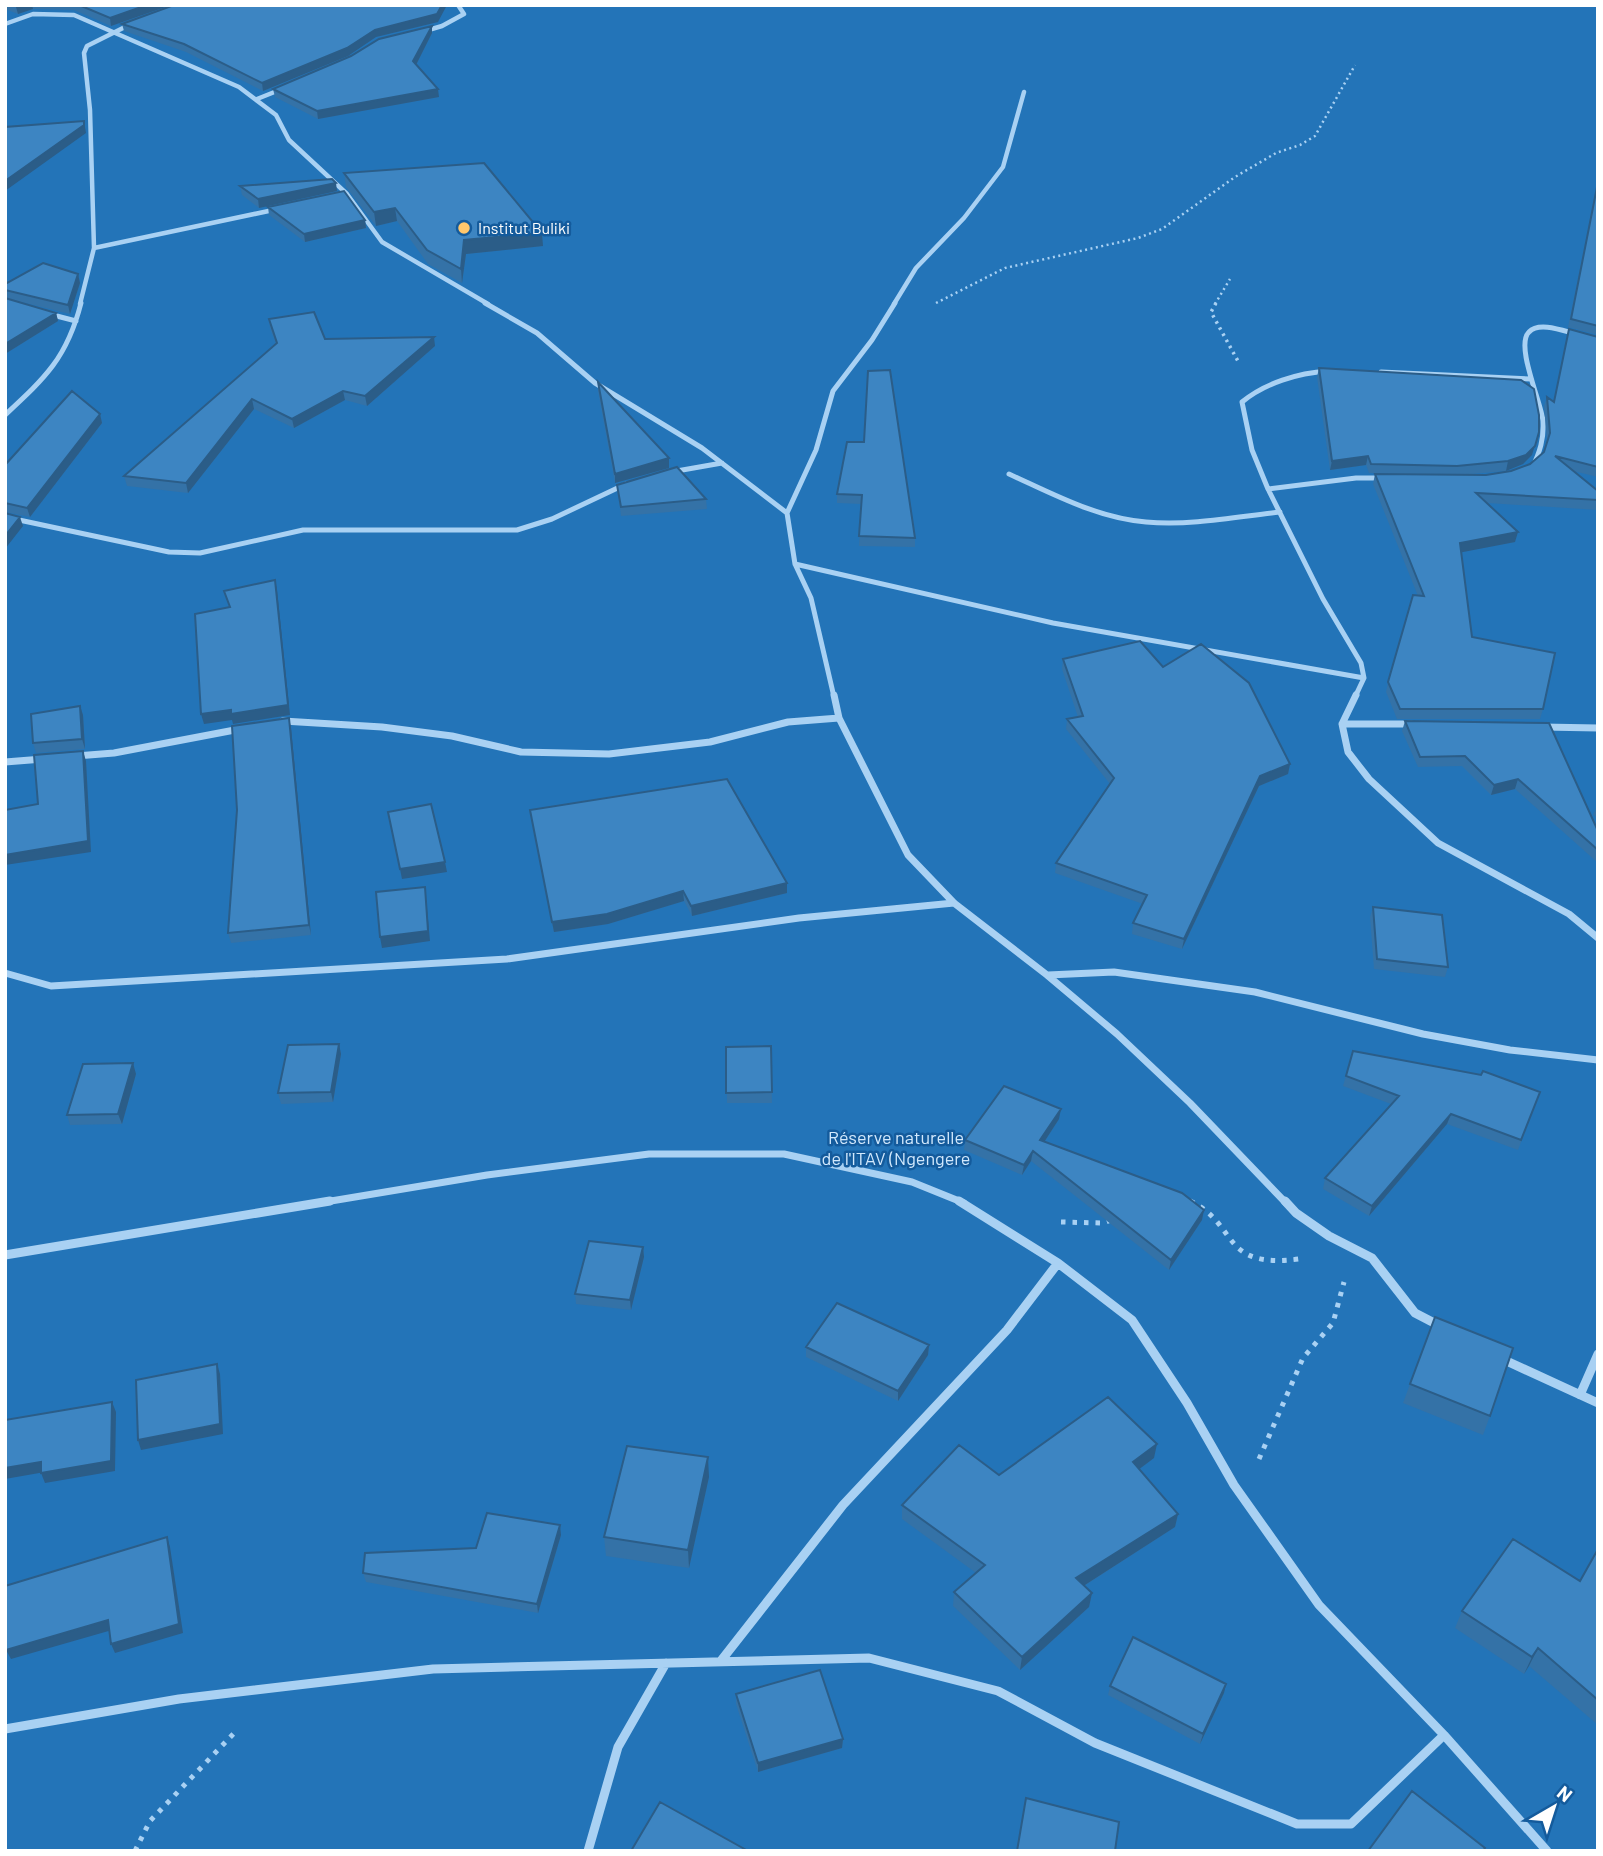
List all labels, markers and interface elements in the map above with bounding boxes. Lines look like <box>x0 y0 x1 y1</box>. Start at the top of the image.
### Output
place label: Institut Buliki <box>478 218 570 237</box>
marker: Institut Buliki <box>456 220 472 236</box>
park label: Réserve naturelle de l'ITAV (Ngengere <box>822 1126 970 1169</box>
north arrow <box>1519 1772 1589 1842</box>
text: N <box>1553 1780 1577 1806</box>

